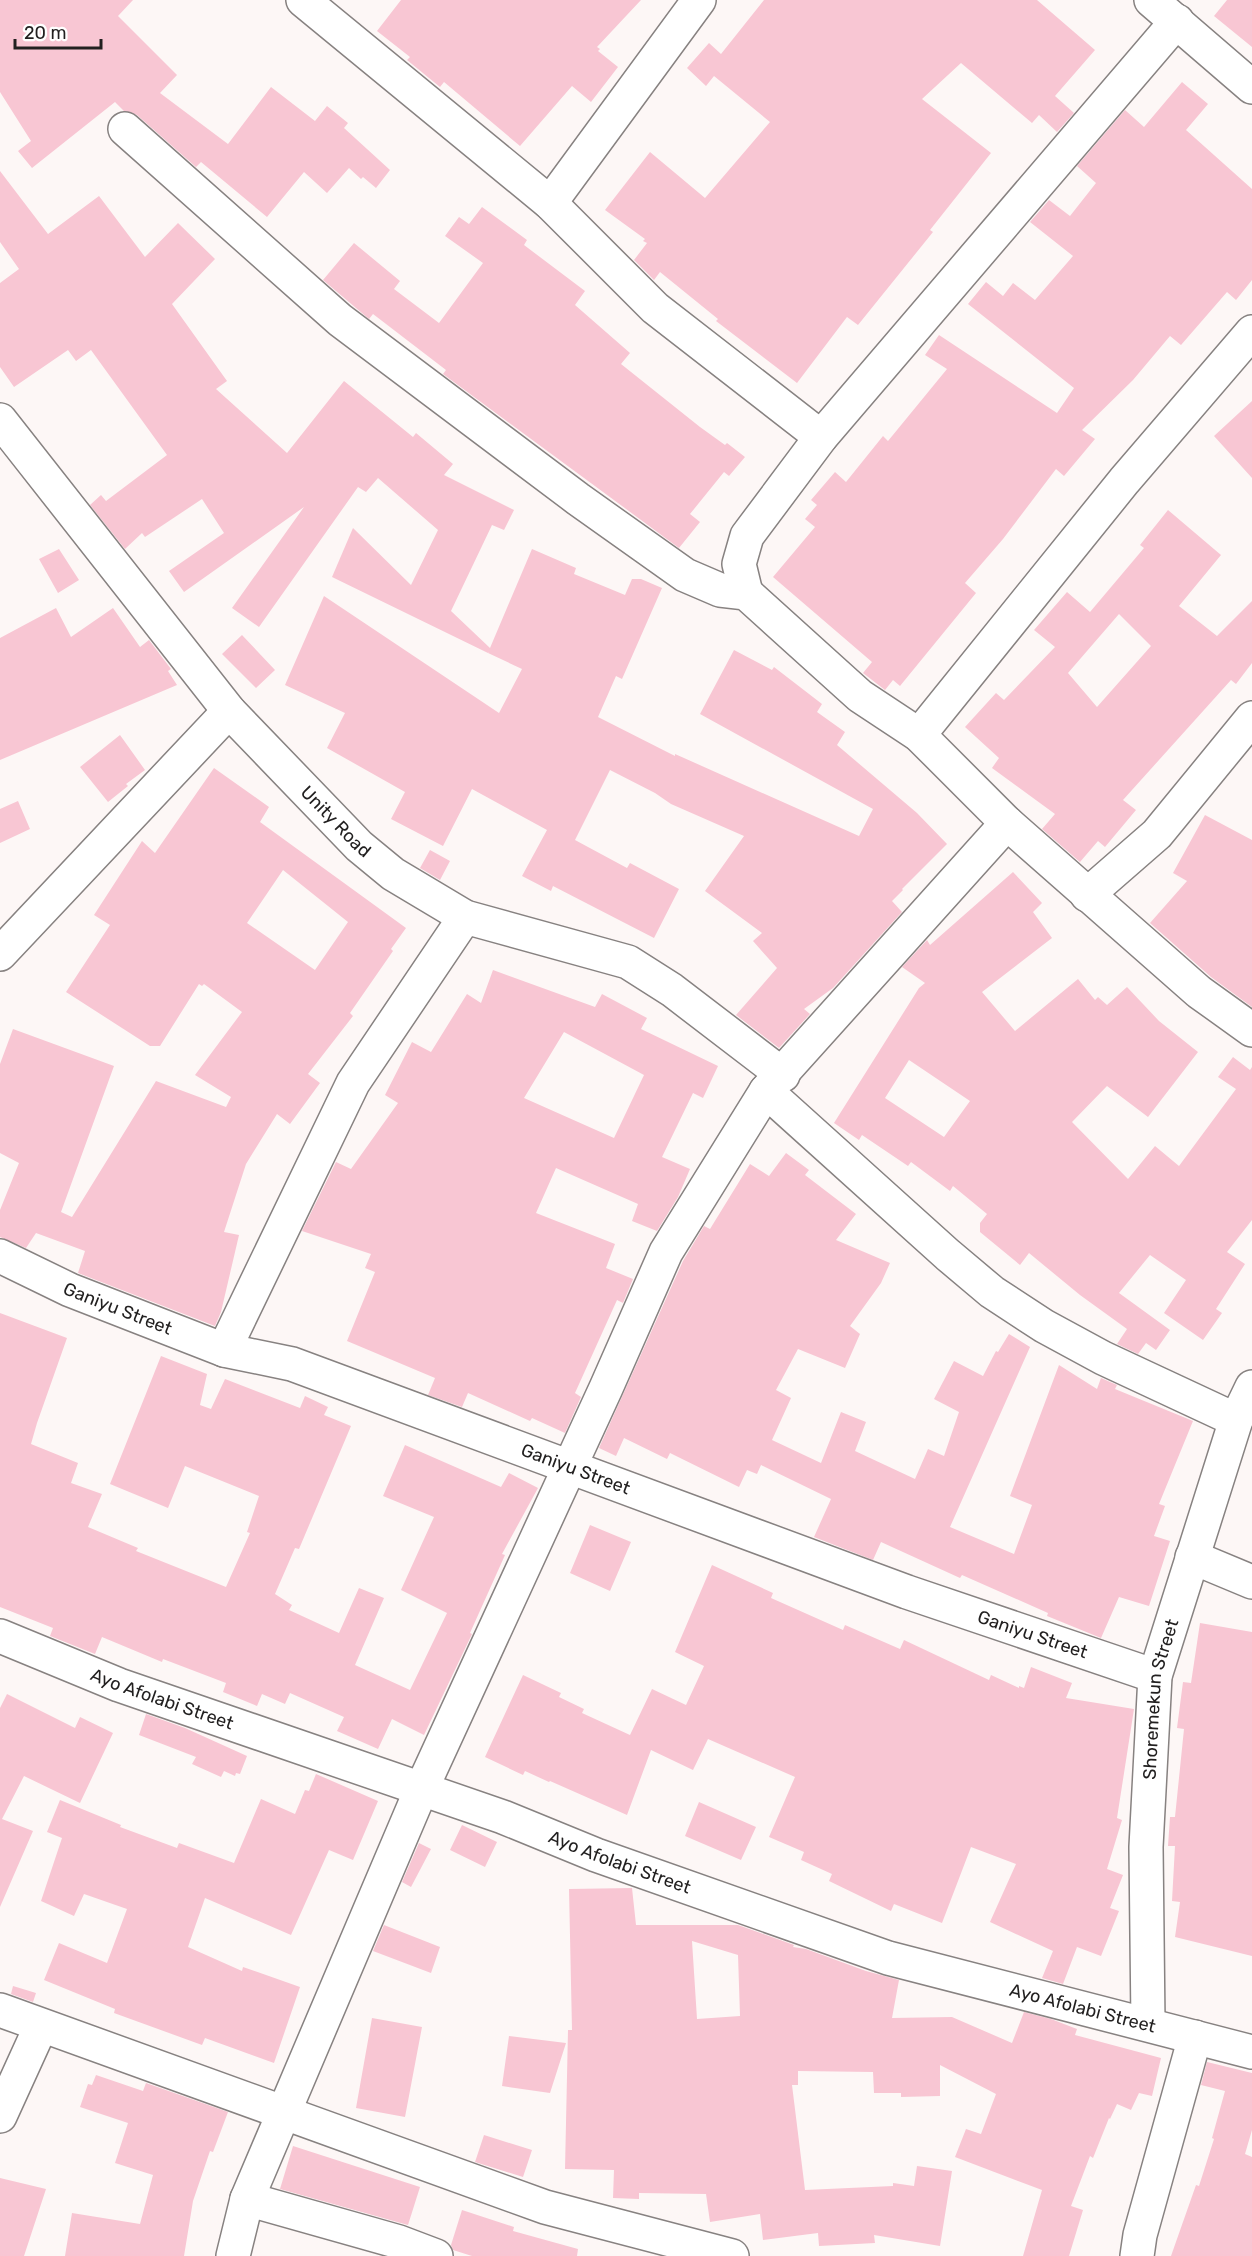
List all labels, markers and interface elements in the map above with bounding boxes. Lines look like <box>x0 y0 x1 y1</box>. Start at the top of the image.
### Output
scale bar <box>15 12 100 50</box>
text: 20 m <box>24 22 66 44</box>
street label: Unity Road <box>296 781 375 862</box>
street label: Ganiyu Street <box>60 1277 175 1340</box>
street label: Ganiyu Street <box>518 1439 633 1499</box>
street label: Ganiyu Street <box>975 1606 1090 1663</box>
street label: Shoremekun Street <box>1139 1616 1183 1780</box>
street label: Ayo Afolabi Street <box>87 1664 236 1735</box>
street label: Ayo Afolabi Street <box>545 1826 694 1899</box>
street label: Ayo Afolabi Street <box>1007 1979 1158 2038</box>

